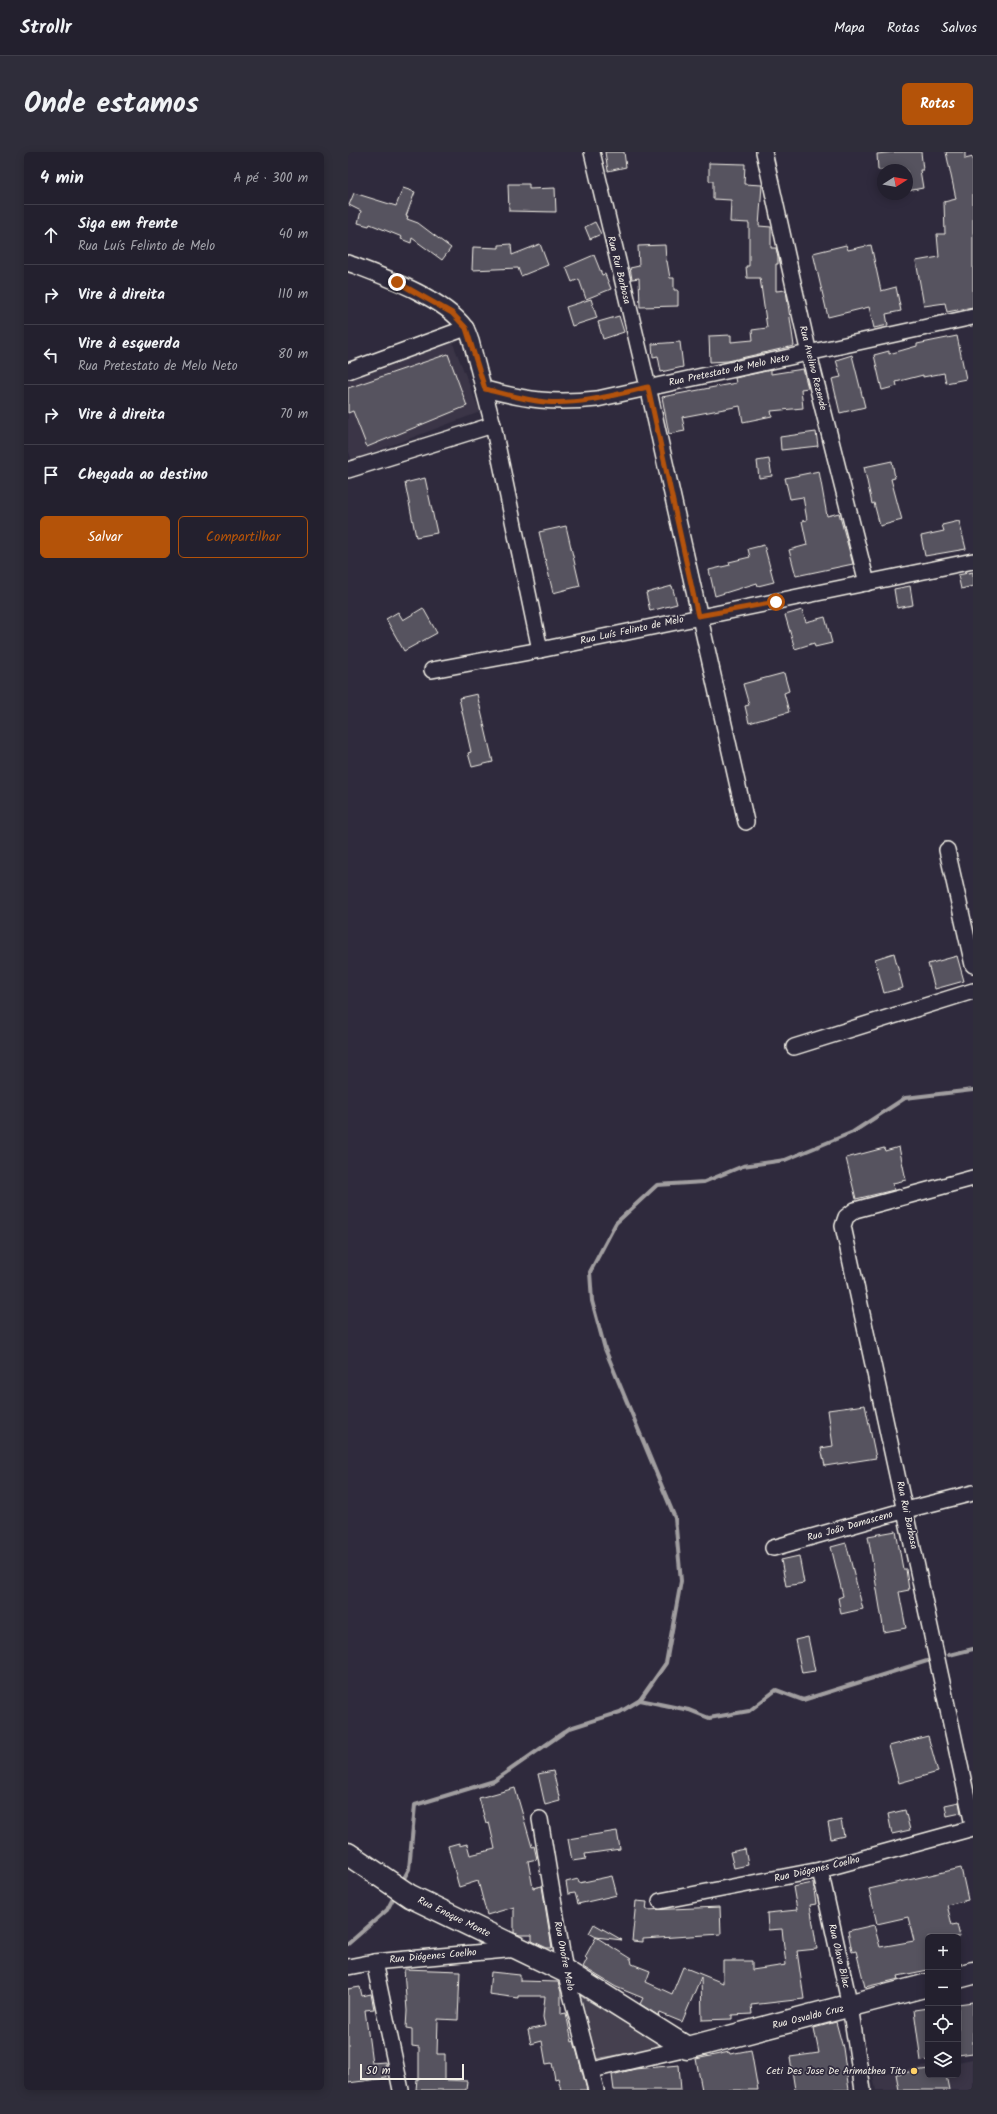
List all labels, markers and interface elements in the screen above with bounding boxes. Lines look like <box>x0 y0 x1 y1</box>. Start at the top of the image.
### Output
text: Strollr <box>20 13 72 43</box>
text: Mapa <box>834 17 865 39</box>
text: Rotas <box>887 17 919 39</box>
text: Salvos <box>941 17 977 39</box>
text: Onde estamos <box>24 82 199 127</box>
button: Rotas <box>902 83 973 125</box>
north arrow <box>877 164 913 200</box>
text: 4 min <box>40 165 84 192</box>
text: A pé · 300 m <box>233 168 308 189</box>
text: Siga em frente <box>78 212 178 236</box>
icon: ahead <box>40 224 62 246</box>
text: 40 m <box>279 224 308 245</box>
street label: Rua Rui Barbosa <box>603 234 635 306</box>
text: Rua Luís Felinto de Melo <box>78 236 215 257</box>
route end <box>388 273 406 291</box>
text: Vire à direita <box>78 283 165 307</box>
icon: right <box>40 284 62 306</box>
text: 110 m <box>278 284 308 305</box>
street label: Rua Avelino Rezende <box>795 324 831 413</box>
text: Vire à esquerda <box>78 332 180 356</box>
icon: left <box>40 344 62 366</box>
text: 80 m <box>278 344 308 365</box>
street label: Rua Pretestato de Melo Neto <box>667 349 791 391</box>
text: Rua Pretestato de Melo Neto <box>78 356 238 377</box>
text: Vire à direita <box>78 403 165 427</box>
icon: right <box>40 404 62 426</box>
text: 70 m <box>280 404 308 425</box>
text: Chegada ao destino <box>78 463 208 487</box>
icon: arrive <box>40 464 62 486</box>
button: Salvar <box>40 516 170 558</box>
button: Compartilhar <box>178 516 308 558</box>
route start <box>767 593 785 611</box>
street label: Rua Luís Felinto de Melo <box>579 611 686 649</box>
street label: Rua Rui Barbosa <box>892 1479 922 1551</box>
street label: Rua João Damasceno <box>805 1506 895 1546</box>
street label: Rua Diógenes Coelho <box>773 1851 862 1887</box>
street label: Rua Enoque Monte <box>415 1892 494 1942</box>
street label: Rua Onofre Melo <box>549 1920 579 1992</box>
street label: Rua Olavo Bilac <box>824 1922 854 1990</box>
map controls <box>925 1934 961 2078</box>
button: + <box>925 1934 961 1970</box>
street label: Rua Diógenes Coelho <box>389 1944 478 1968</box>
button: − <box>925 1970 961 2006</box>
street label: Rua Osvaldo Cruz <box>771 2000 846 2034</box>
button: locate <box>925 2006 961 2042</box>
button: layers <box>925 2042 961 2078</box>
scale bar <box>360 2062 464 2081</box>
text: 50 m <box>366 2062 391 2080</box>
place label: Ceti Des Jose De Arimathea Tito <box>766 2063 906 2079</box>
marker: Ceti Des Jose De Arimathea Tito <box>909 2066 919 2076</box>

